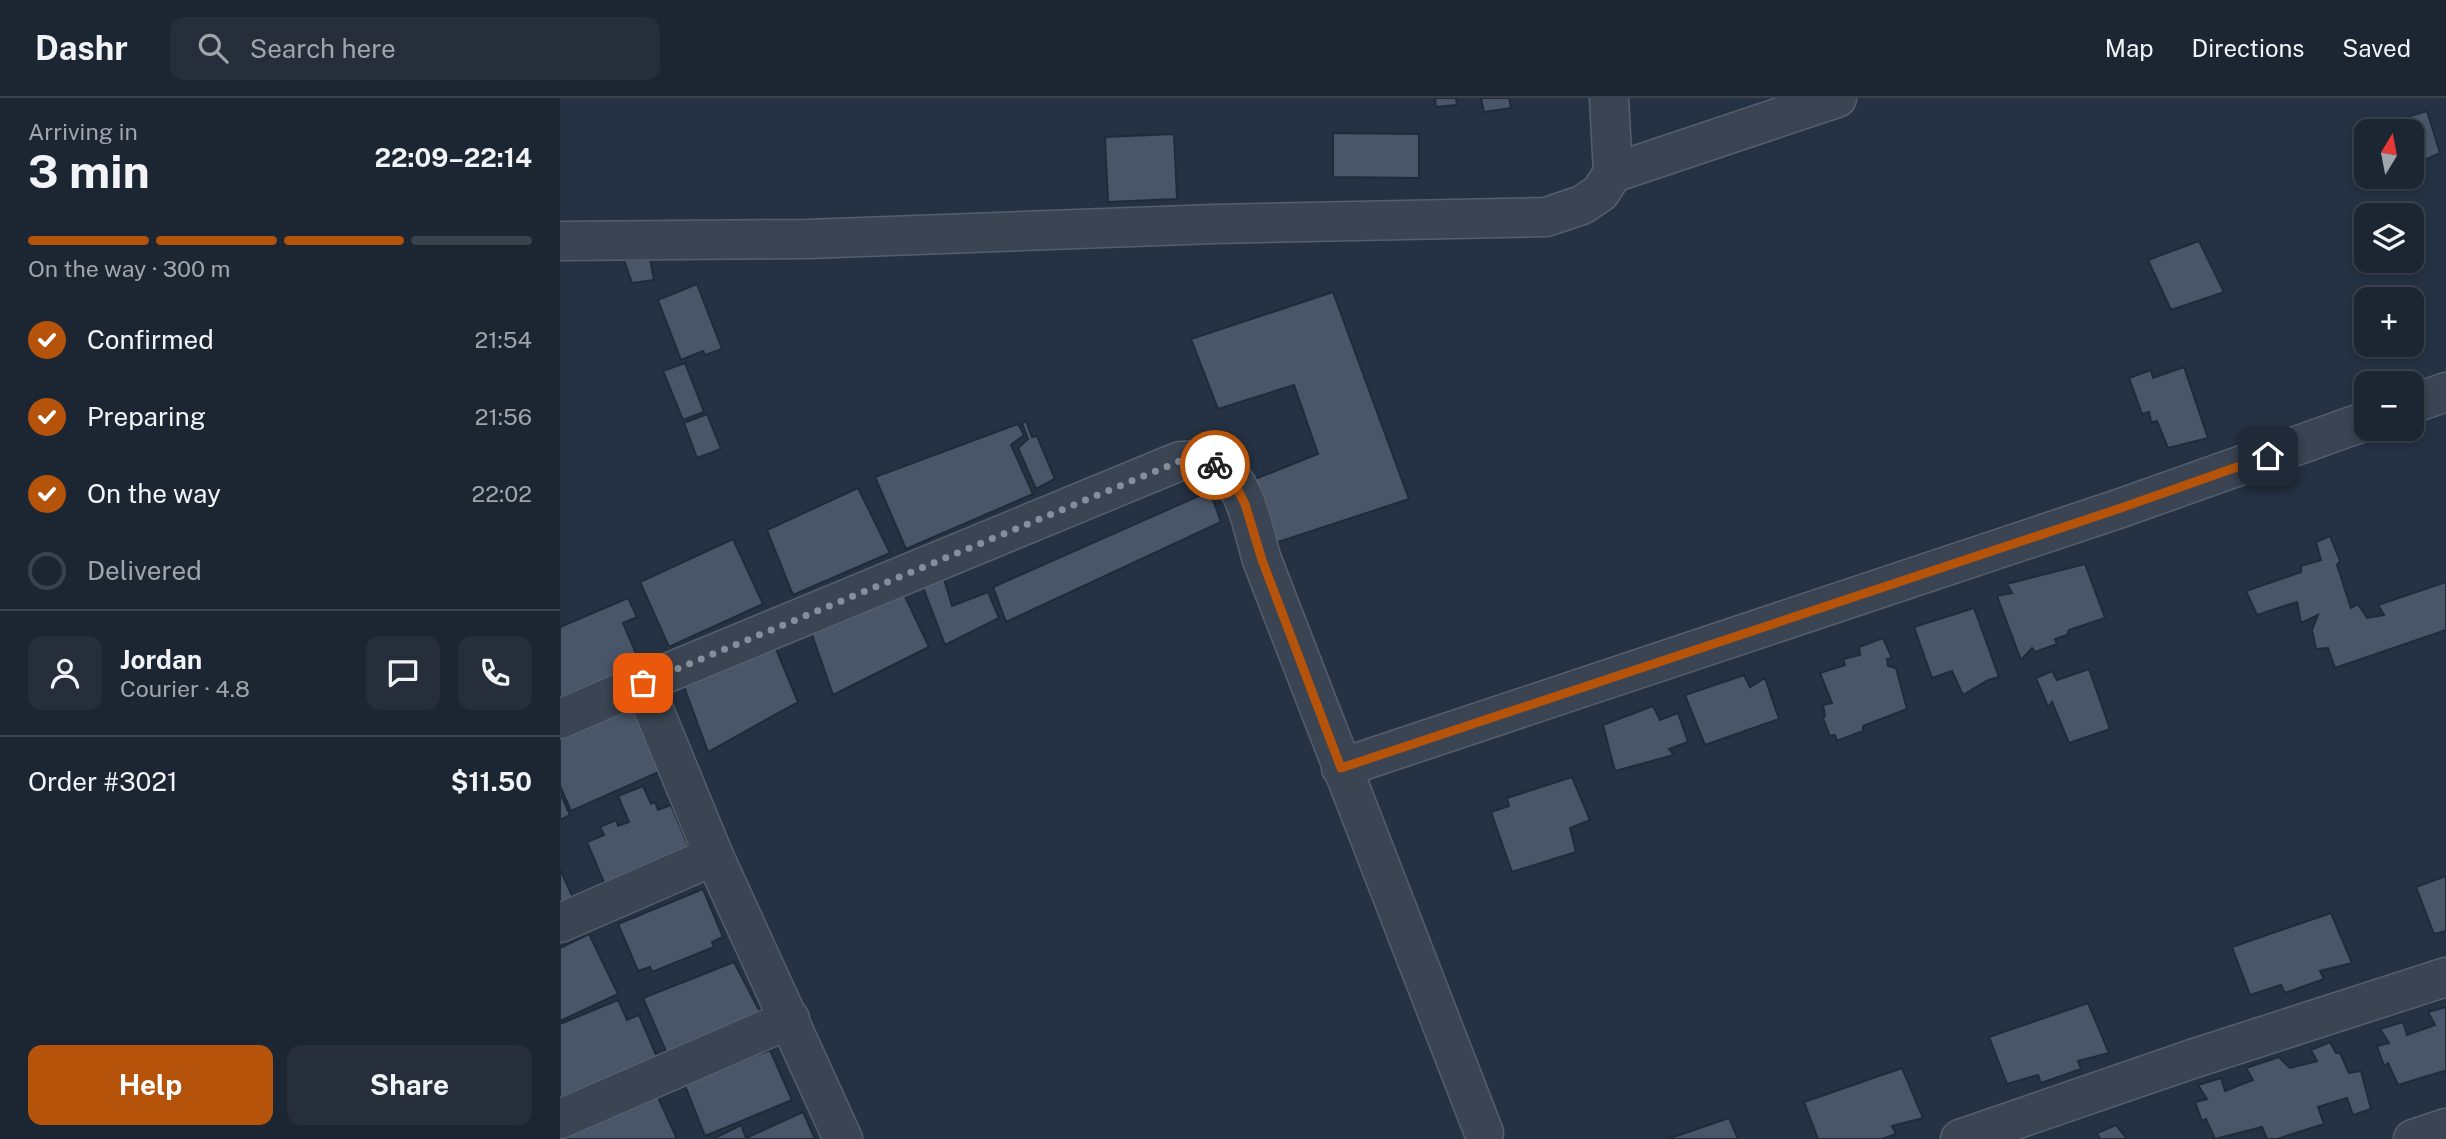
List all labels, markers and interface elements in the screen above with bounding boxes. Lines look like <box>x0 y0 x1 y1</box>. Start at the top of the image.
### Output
search box <box>170 17 660 80</box>
text: Dashr <box>35 29 128 67</box>
icon: search <box>194 29 232 67</box>
text: Search here <box>250 33 396 64</box>
text: Map <box>2105 34 2154 62</box>
text: Directions <box>2192 34 2304 62</box>
text: Saved <box>2342 34 2411 62</box>
text: Arriving in <box>28 118 138 145</box>
north arrow <box>2354 119 2424 189</box>
map controls <box>2354 119 2424 441</box>
text: 22:09–22:14 <box>375 142 532 173</box>
text: 3 min <box>28 144 150 198</box>
button: layers <box>2354 203 2424 273</box>
text: On the way · 300 m <box>28 255 230 282</box>
button: + <box>2354 287 2424 357</box>
icon: check <box>28 321 66 359</box>
text: Confirmed <box>87 324 214 355</box>
text: 21:54 <box>475 326 532 353</box>
button: − <box>2354 371 2424 441</box>
icon: check <box>28 398 66 436</box>
text: Preparing <box>87 401 206 432</box>
text: 21:56 <box>475 403 532 430</box>
pin <box>2238 426 2298 486</box>
courier <box>1180 430 1250 500</box>
icon: home <box>2249 437 2287 475</box>
icon: bike <box>1196 446 1234 484</box>
icon: check <box>28 475 66 513</box>
text: On the way <box>87 478 221 509</box>
text: 22:02 <box>472 480 532 507</box>
text: Delivered <box>87 555 202 586</box>
button: person <box>28 636 102 710</box>
button: chat <box>366 636 440 710</box>
button: phone <box>458 636 532 710</box>
text: Jordan <box>120 644 202 675</box>
pin <box>613 653 673 713</box>
icon: bag <box>624 664 662 702</box>
text: Courier · 4.8 <box>120 675 250 702</box>
text: Order #3021 <box>28 766 177 797</box>
text: $11.50 <box>451 766 532 797</box>
button: Help <box>28 1045 273 1125</box>
button: Share <box>287 1045 532 1125</box>

